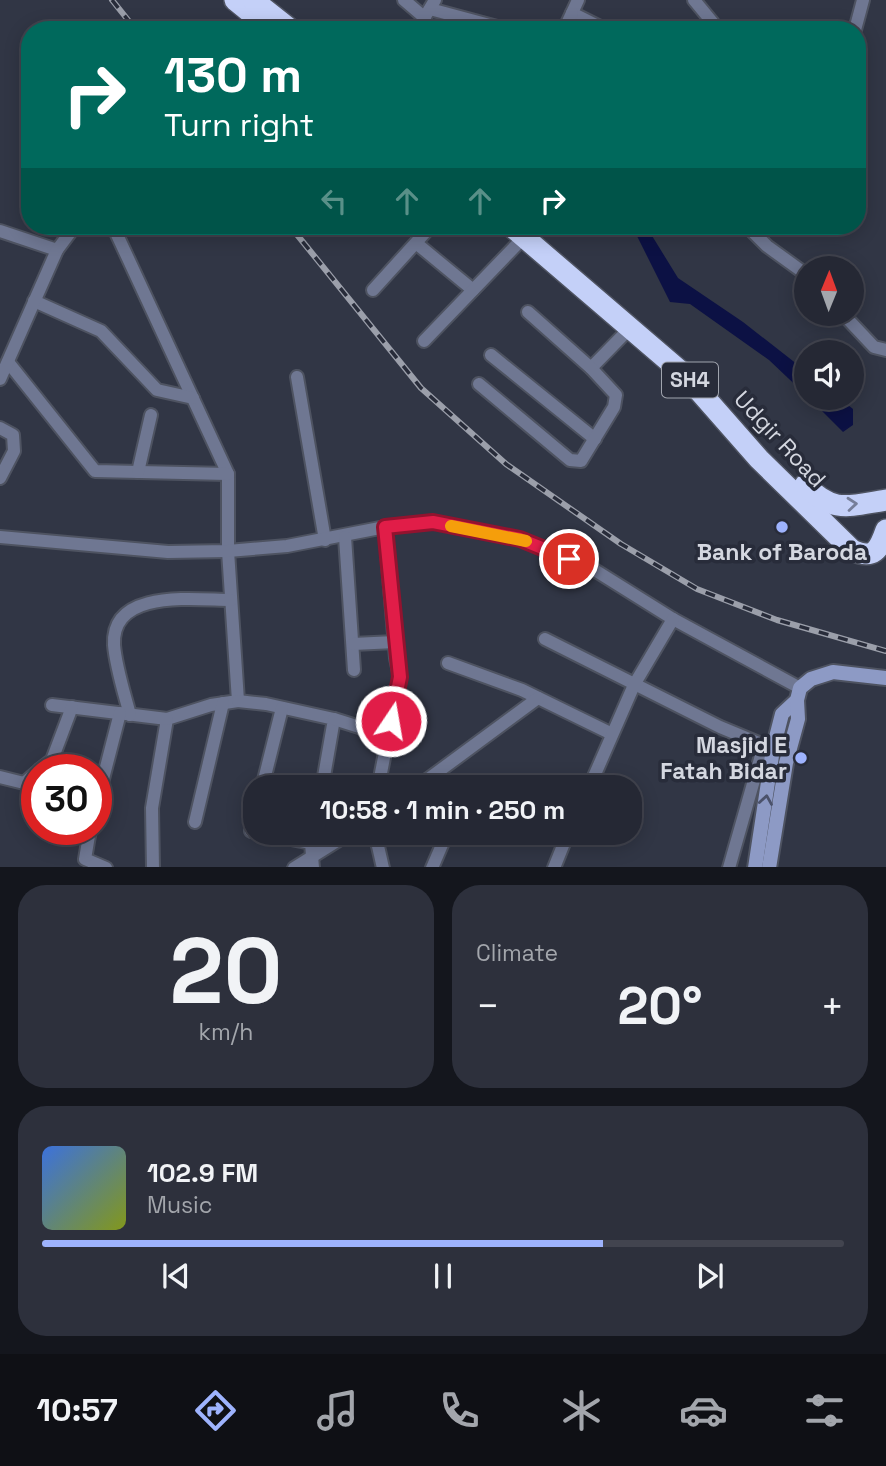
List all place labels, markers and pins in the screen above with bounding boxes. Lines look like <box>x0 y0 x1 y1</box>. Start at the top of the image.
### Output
marker: Bank of Baroda <box>774 519 790 535</box>
pin <box>539 529 599 589</box>
place label: Bank of Baroda <box>697 537 867 567</box>
place label: Masjid E Fatah Bidar <box>660 730 787 786</box>
marker: Masjid E Fatah Bidar <box>793 750 809 766</box>

